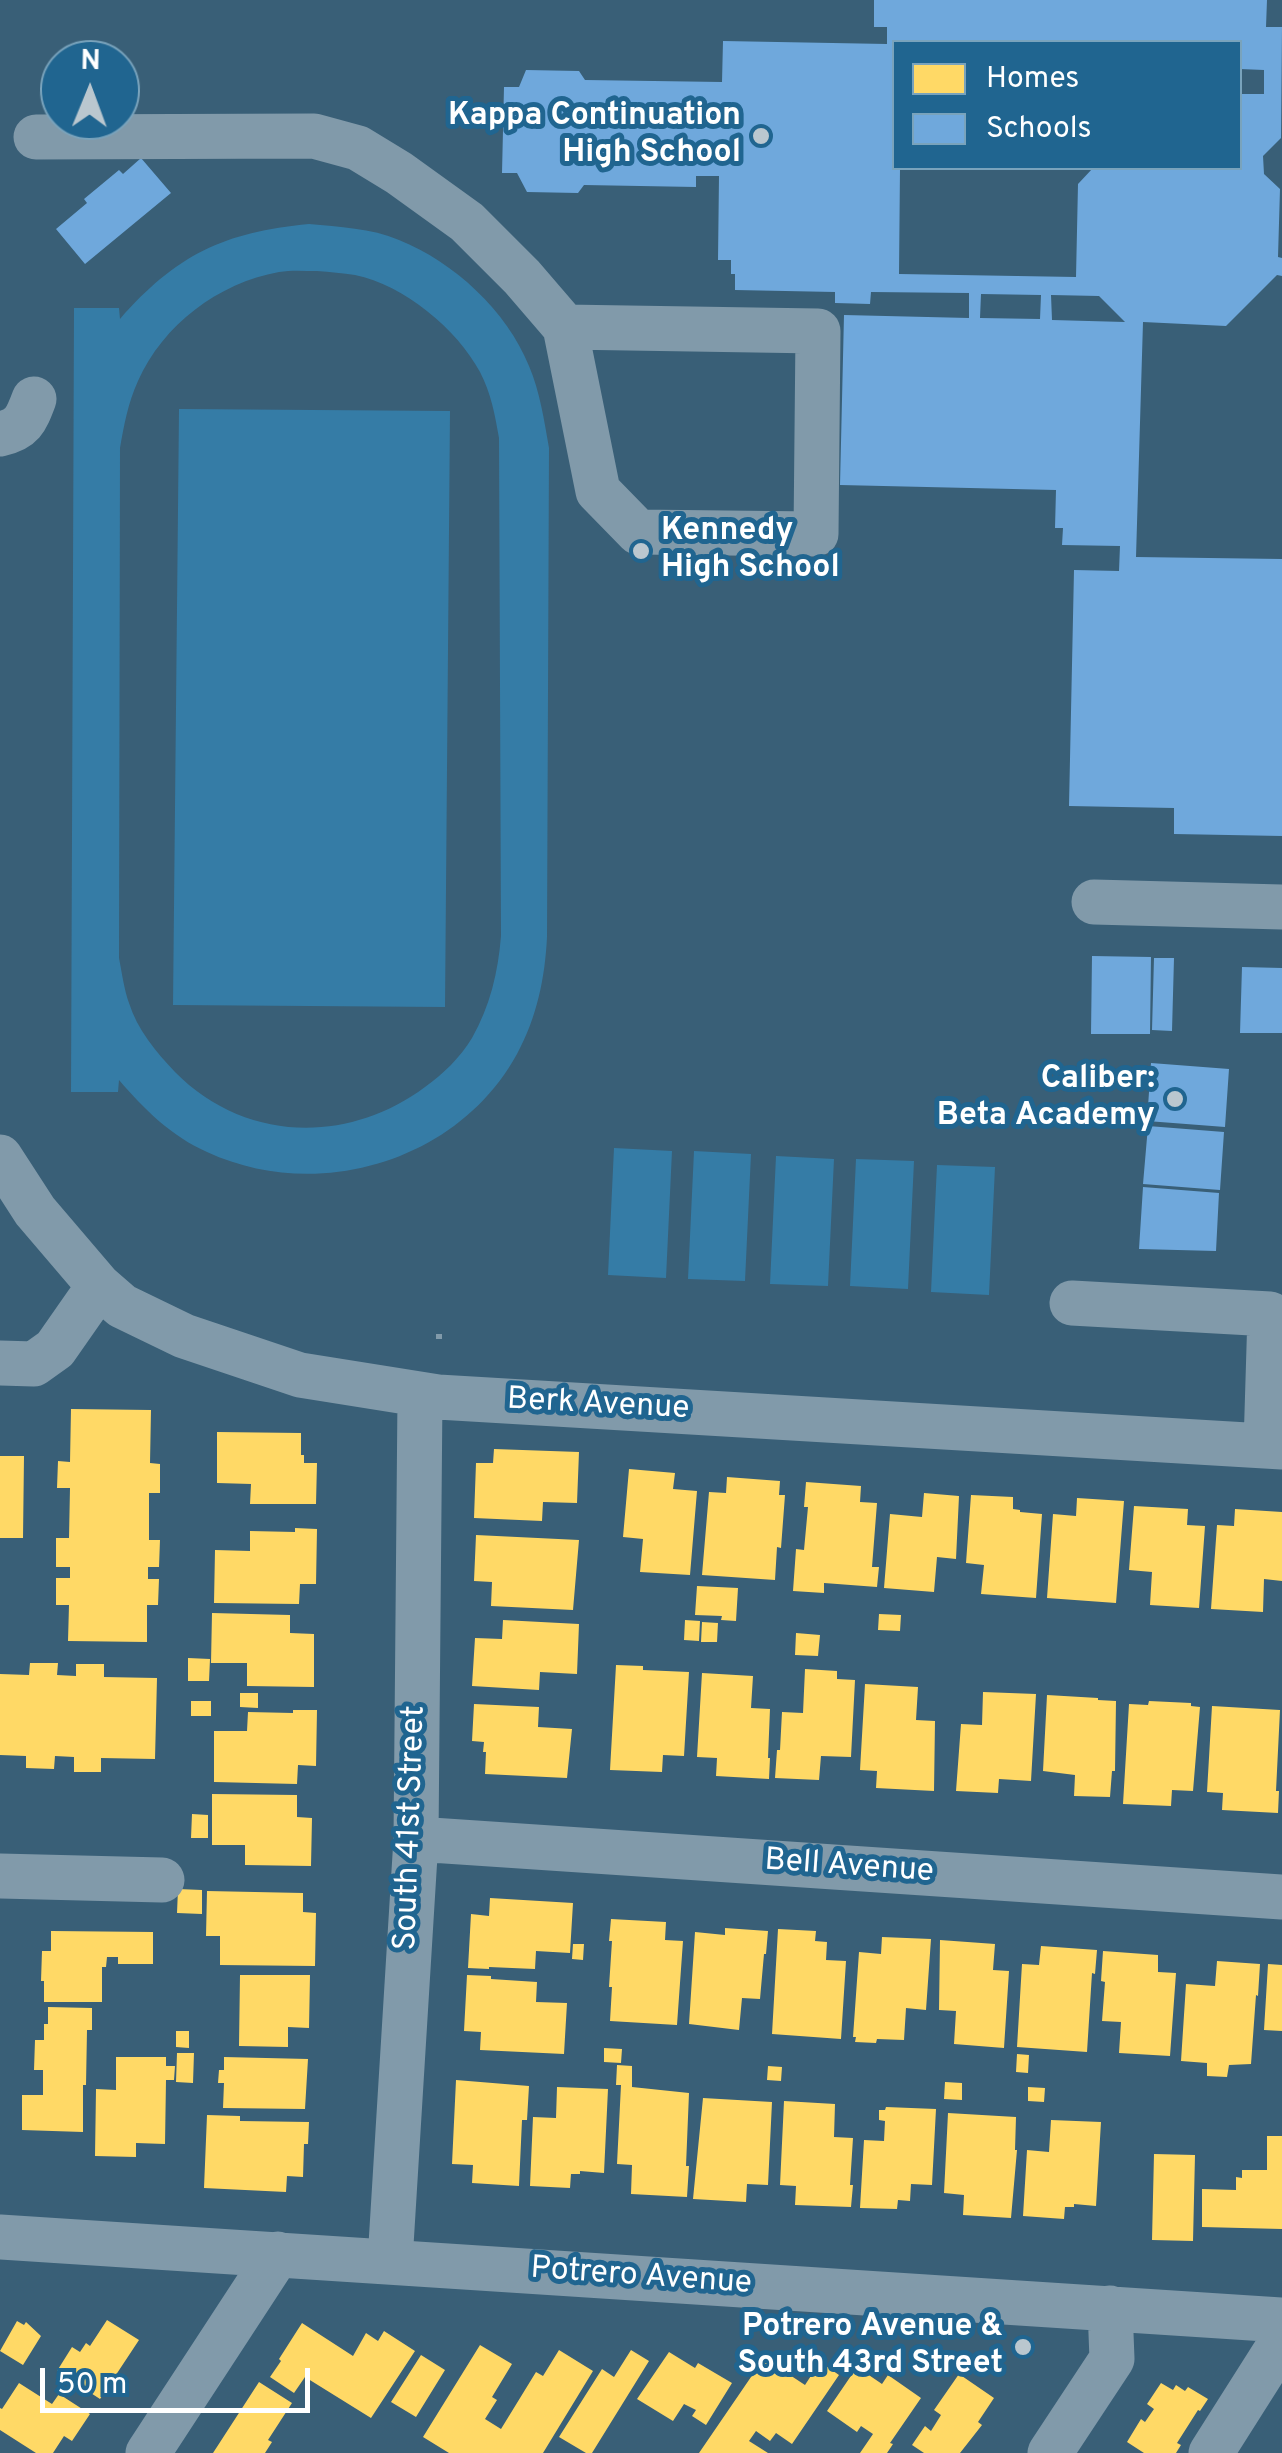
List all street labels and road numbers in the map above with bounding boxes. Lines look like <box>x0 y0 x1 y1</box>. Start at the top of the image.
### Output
street label: Berk Avenue <box>506 1382 690 1430</box>
street label: South 41st Street <box>389 1705 435 1951</box>
street label: Bell Avenue <box>763 1843 935 1893</box>
street label: Potrero Avenue <box>529 2251 753 2305</box>

